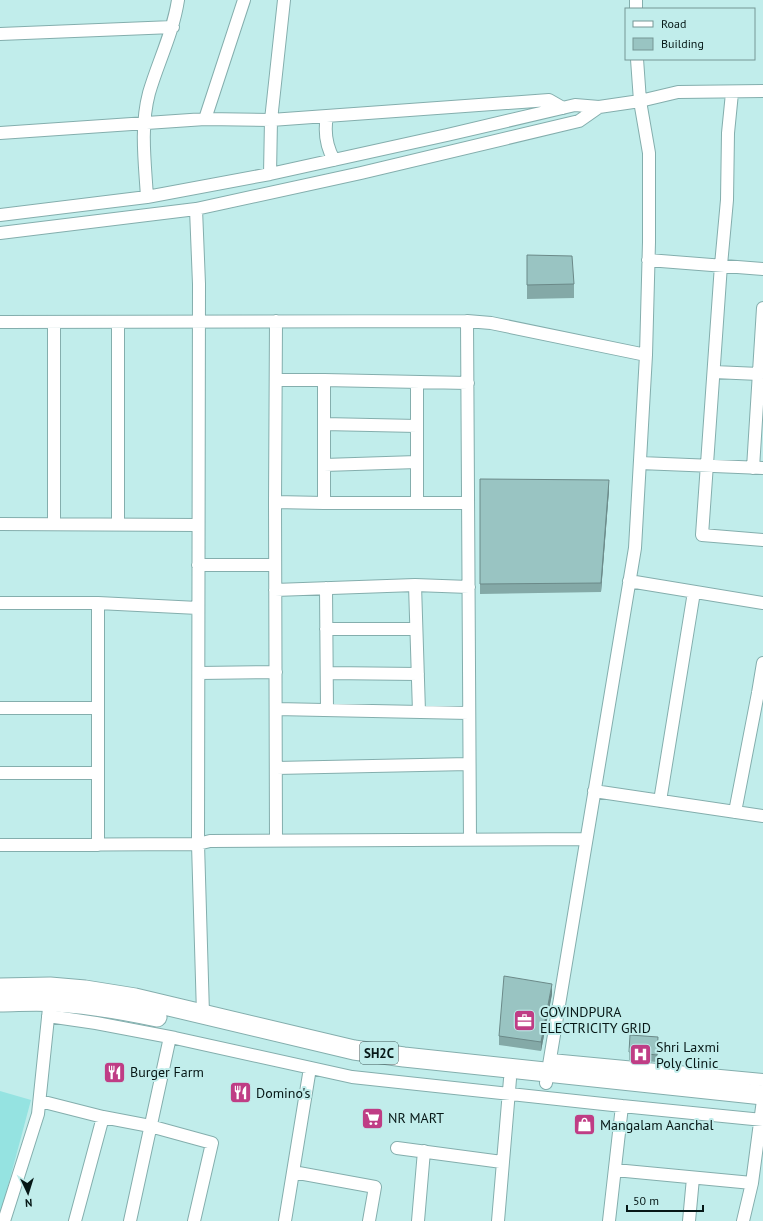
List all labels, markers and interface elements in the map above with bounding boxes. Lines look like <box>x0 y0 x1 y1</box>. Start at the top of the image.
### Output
legend <box>625 8 755 60</box>
text: Road <box>661 16 686 31</box>
text: Building <box>661 36 704 51</box>
place label: GOVINDPURA ELECTRICITY GRID <box>540 1003 651 1037</box>
office icon: GOVINDPURA ELECTRICITY GRID <box>511 1007 537 1033</box>
place label: Shri Laxmi Poly Clinic <box>656 1038 720 1072</box>
road number: SH2C <box>360 1042 398 1064</box>
hospital icon: Shri Laxmi Poly Clinic <box>628 1042 654 1068</box>
restaurant icon: Burger Farm <box>102 1059 128 1085</box>
place label: Burger Farm <box>130 1063 204 1081</box>
restaurant icon: Domino's <box>227 1080 253 1106</box>
place label: Domino's <box>256 1084 310 1102</box>
supermarket icon: NR MART <box>359 1105 385 1131</box>
place label: NR MART <box>388 1109 444 1127</box>
shop icon: Mangalam Aanchal <box>572 1112 598 1138</box>
place label: Mangalam Aanchal <box>600 1116 714 1134</box>
north arrow <box>8 1173 48 1213</box>
scale bar <box>627 1187 703 1213</box>
text: 50 m <box>633 1193 659 1208</box>
text: N <box>25 1196 33 1210</box>

